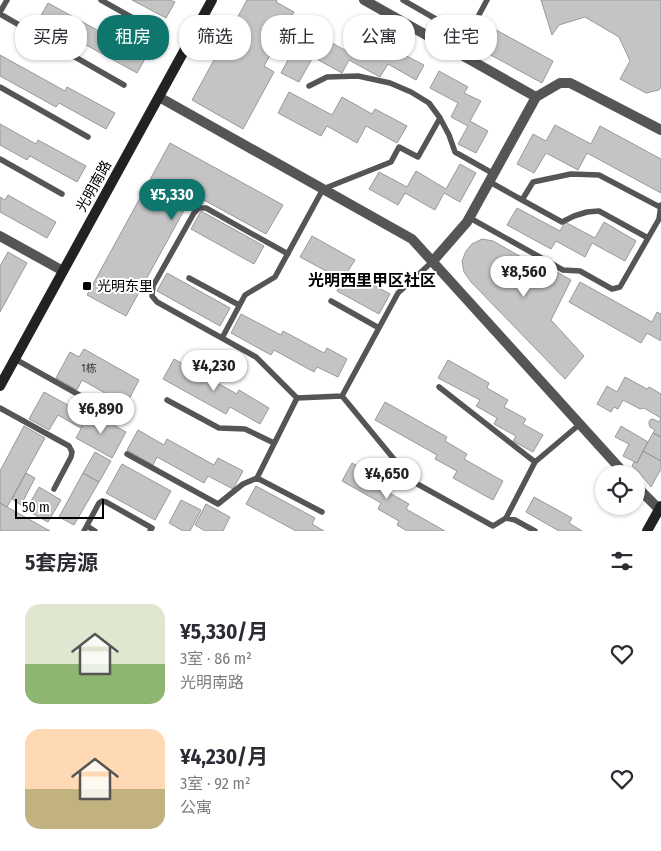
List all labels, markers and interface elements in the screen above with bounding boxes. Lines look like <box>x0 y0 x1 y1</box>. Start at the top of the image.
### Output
chip: 买房 <box>15 15 87 60</box>
chip: 租房 <box>97 15 169 60</box>
chip: 筛选 <box>179 15 251 60</box>
chip: 新上 <box>261 15 333 60</box>
chip: 公寓 <box>343 15 415 60</box>
chip: 住宅 <box>425 15 497 60</box>
street label: 光明南路 <box>73 157 115 215</box>
pin: ¥5,330 <box>131 178 213 221</box>
text: ¥5,330 <box>150 185 194 204</box>
pin: ¥8,560 <box>483 256 565 298</box>
text: ¥8,560 <box>501 262 547 281</box>
district label: 光明西里甲区社区 <box>308 271 436 290</box>
place label: 光明东里 <box>97 278 153 295</box>
marker: 光明东里 <box>81 280 93 292</box>
pin: ¥4,230 <box>173 350 255 392</box>
text: ¥4,230 <box>192 356 236 375</box>
house number: 1栋 <box>81 362 97 375</box>
pin: ¥6,890 <box>60 392 142 435</box>
text: ¥6,890 <box>78 399 124 418</box>
pin: ¥4,650 <box>346 458 428 500</box>
text: ¥4,650 <box>365 464 409 483</box>
map controls <box>595 465 645 515</box>
button: locate <box>595 465 645 515</box>
scale bar <box>15 496 104 519</box>
text: 50 m <box>22 499 50 516</box>
icon: filters <box>608 547 636 575</box>
text: 5套房源 <box>25 550 98 576</box>
text: ¥5,330/月 <box>180 619 268 645</box>
icon: home <box>65 624 125 684</box>
icon: heart <box>608 640 636 668</box>
text: 3室 · 86 m² <box>180 649 252 668</box>
text: 光明南路 <box>180 673 244 692</box>
text: ¥4,230/月 <box>180 744 268 770</box>
icon: home <box>65 749 125 809</box>
icon: heart <box>608 765 636 793</box>
text: 3室 · 92 m² <box>180 774 250 793</box>
text: 公寓 <box>180 798 212 817</box>

